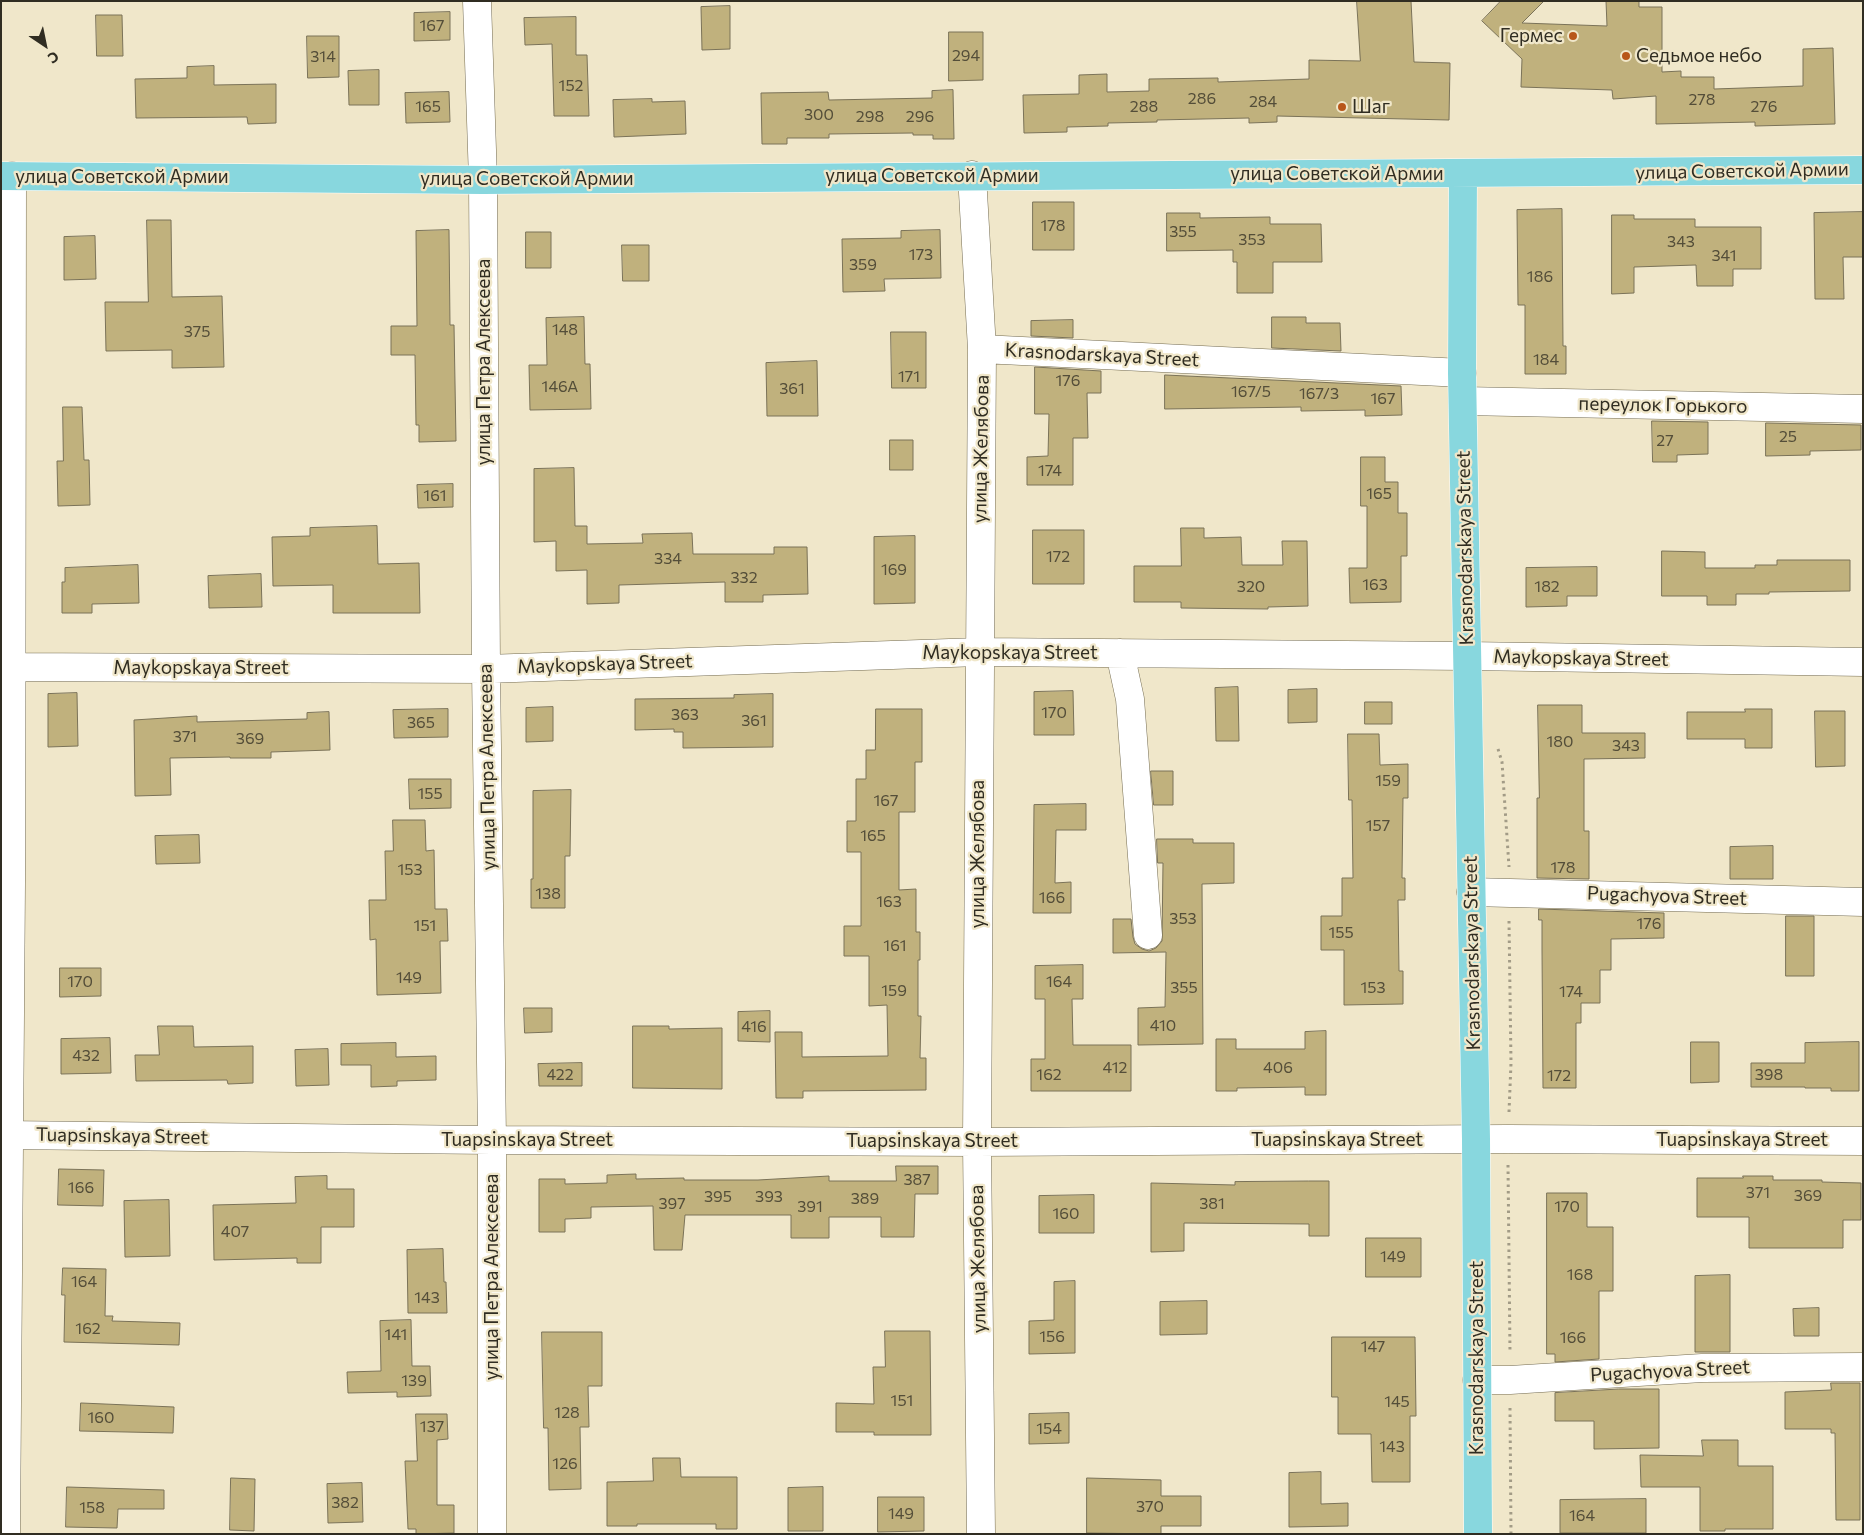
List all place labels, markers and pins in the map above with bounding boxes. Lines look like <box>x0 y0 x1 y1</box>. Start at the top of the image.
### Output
place label: Гермес <box>1500 25 1563 47</box>
marker: Гермес <box>1567 30 1579 42</box>
place label: Седьмое небо <box>1636 45 1762 67</box>
marker: Седьмое небо <box>1620 50 1632 62</box>
place label: Шаг <box>1352 96 1390 118</box>
marker: Шаг <box>1336 101 1348 113</box>

